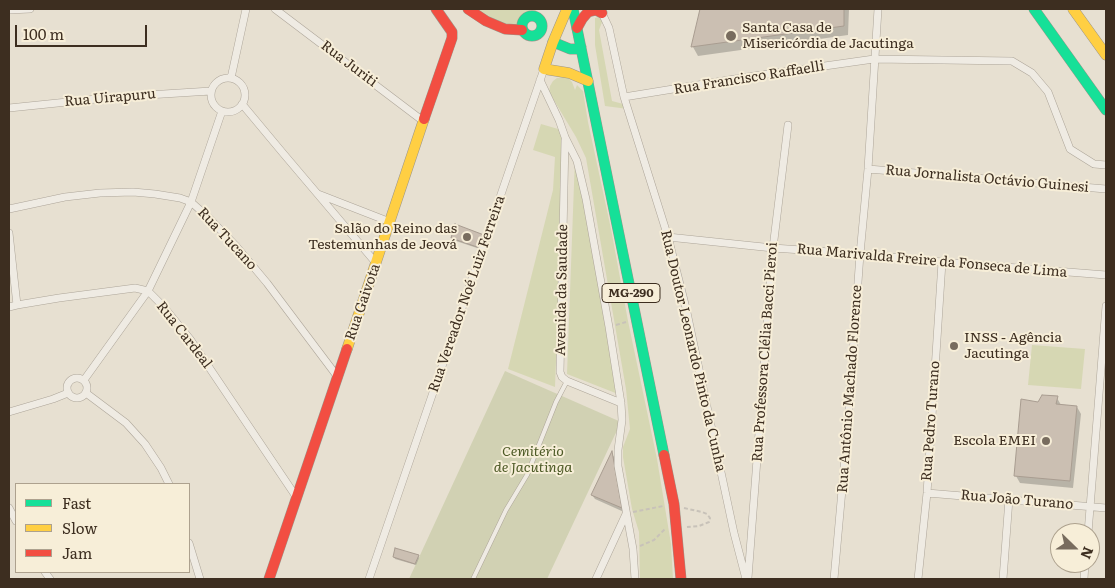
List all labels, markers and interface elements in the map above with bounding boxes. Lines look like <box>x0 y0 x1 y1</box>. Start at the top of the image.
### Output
scale bar <box>18 15 150 47</box>
place label: Santa Casa de Misericórdia de Jacutinga <box>742 20 914 52</box>
text: 100 m <box>23 22 64 45</box>
marker: Santa Casa de Misericórdia de Jacutinga <box>724 29 738 43</box>
street label: Rua Juriti <box>318 37 380 91</box>
street label: Rua Francisco Raffaelli <box>673 58 825 98</box>
street label: Rua Uirapuru <box>64 86 156 110</box>
street label: Rua Jornalista Octávio Guinesi <box>885 162 1089 196</box>
street label: Rua Vereador Noé Luiz Ferreira <box>425 193 509 395</box>
street label: Rua Tucano <box>194 204 260 274</box>
place label: Salão do Reino das Testemunhas de Jeová <box>308 221 457 253</box>
street label: Avenida da Saudade <box>552 224 572 356</box>
street label: Rua Doutor Leonardo Pinto da Cunha <box>657 228 729 474</box>
marker: Salão do Reino das Testemunhas de Jeová <box>461 231 473 243</box>
street label: Rua Professora Clélia Bacci Pieroi <box>749 241 781 463</box>
street label: Rua Marivalda Freire da Fonseca de Lima <box>796 241 1068 281</box>
street label: Rua Gaivota <box>342 261 384 343</box>
road number: MG-290 <box>602 284 660 302</box>
street label: Rua Antônio Machado Florence <box>834 284 866 494</box>
street label: Rua Cardeal <box>153 298 215 372</box>
place label: INSS - Agência Jacutinga <box>964 330 1062 362</box>
marker: INSS - Agência Jacutinga <box>948 340 960 352</box>
street label: Rua Pedro Turano <box>918 360 944 482</box>
place label: Escola EMEI <box>953 433 1036 449</box>
marker: Escola EMEI <box>1040 435 1052 447</box>
park label: Cemitério de Jacutinga <box>494 444 572 477</box>
legend <box>15 483 190 573</box>
street label: Rua João Turano <box>960 487 1074 513</box>
text: Fast <box>62 491 91 514</box>
text: Slow <box>62 516 97 539</box>
north arrow <box>1050 523 1100 573</box>
text: Jam <box>62 541 92 564</box>
text: N <box>1077 544 1099 562</box>

